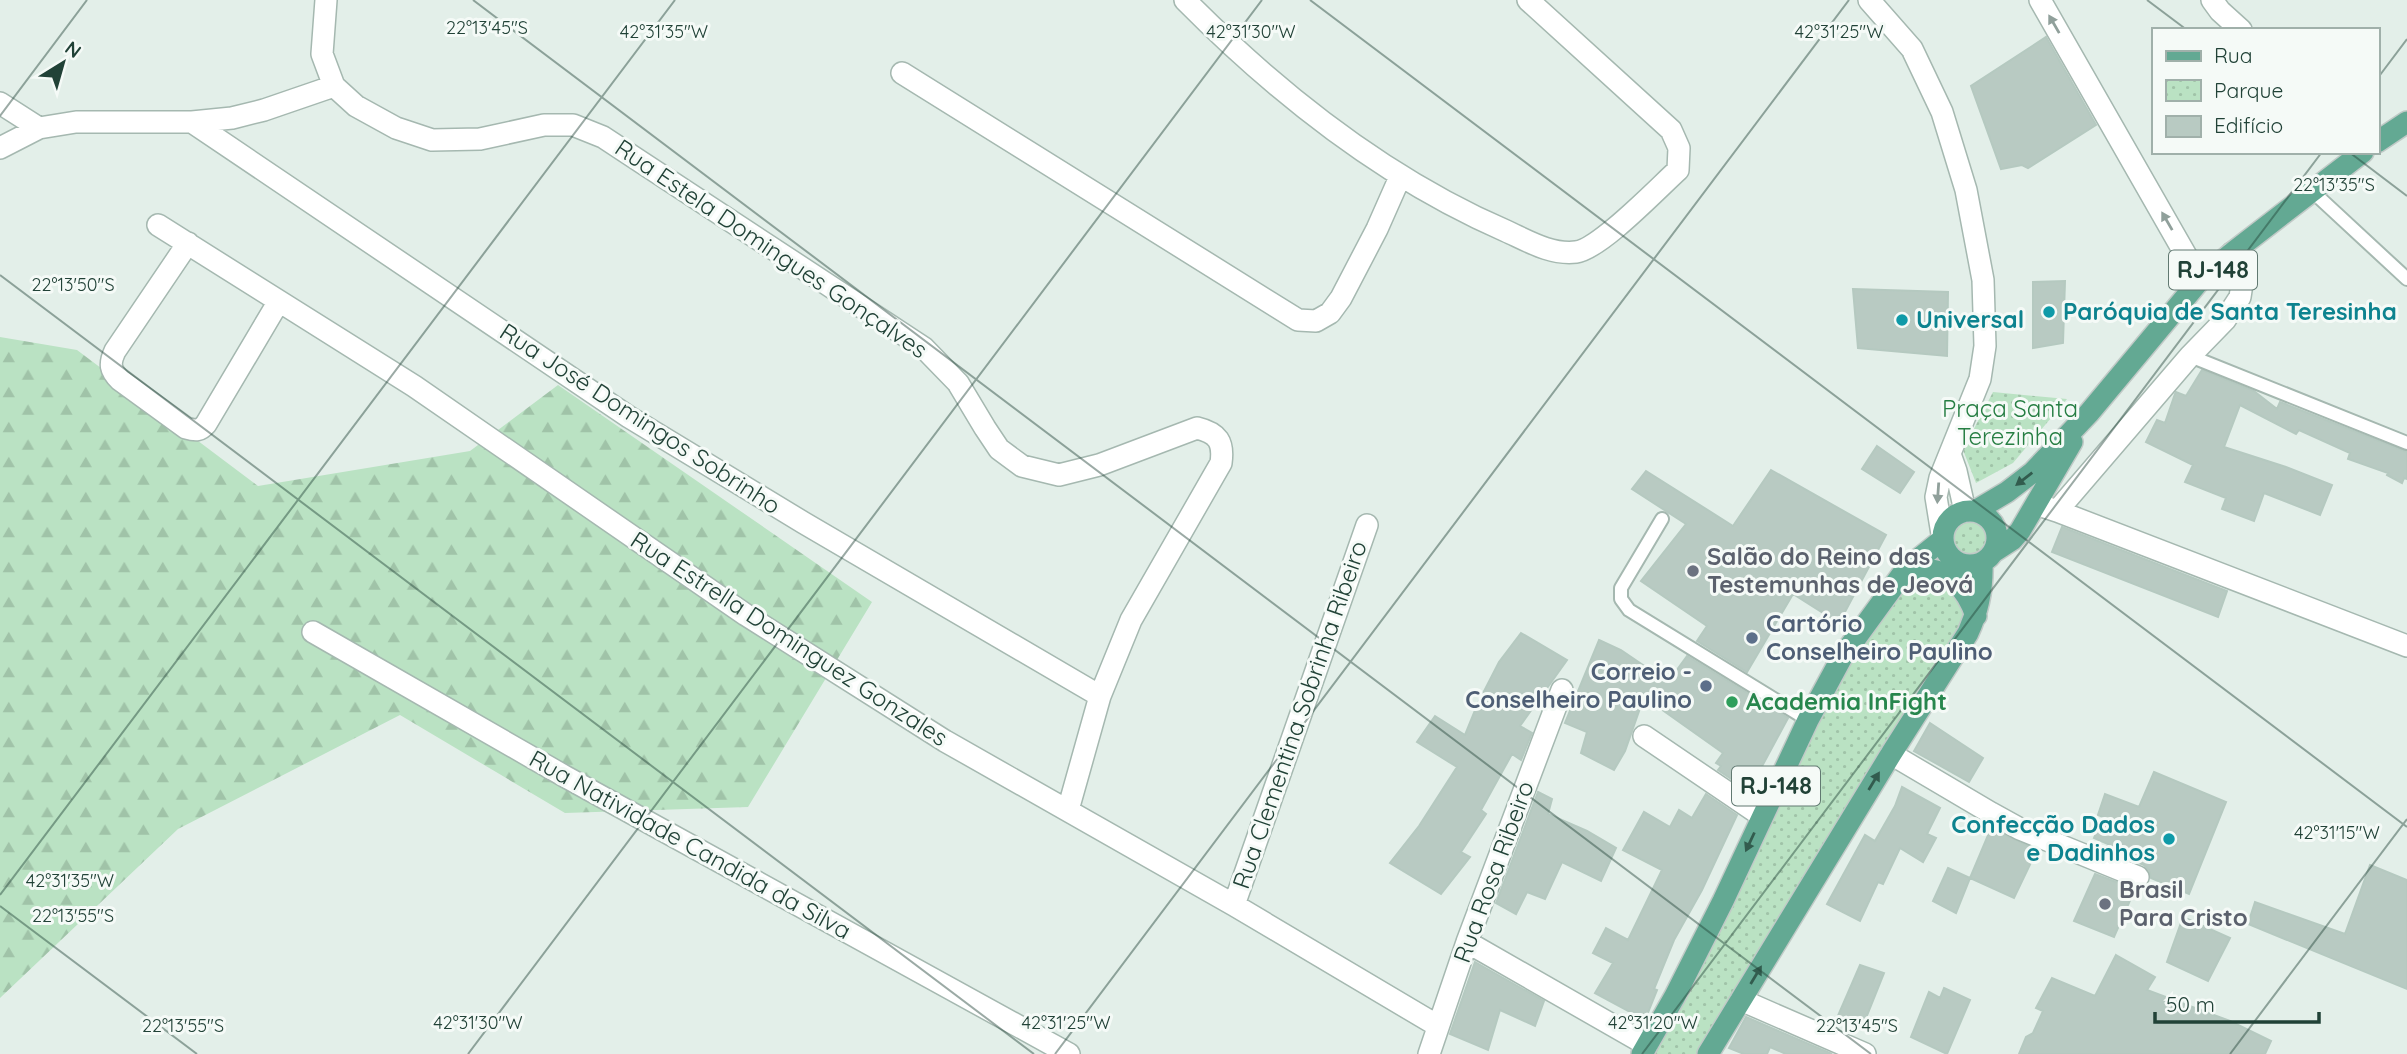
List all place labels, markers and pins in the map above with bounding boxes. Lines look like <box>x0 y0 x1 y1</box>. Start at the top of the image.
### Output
place label: Paróquia de Santa Teresinha <box>2063 296 2397 326</box>
place label: Universal <box>1916 304 2024 334</box>
marker: Paróquia de Santa Teresinha <box>2041 304 2057 320</box>
marker: Universal <box>1894 312 1910 328</box>
place label: Salão do Reino das Testemunhas de Jeová <box>1707 541 1973 599</box>
marker: Salão do Reino das Testemunhas de Jeová <box>1685 563 1701 579</box>
place label: Cartório Conselheiro Paulino <box>1766 608 1993 666</box>
marker: Cartório Conselheiro Paulino <box>1744 630 1760 646</box>
place label: Correio - Conselheiro Paulino <box>1465 656 1692 714</box>
marker: Correio - Conselheiro Paulino <box>1698 678 1714 694</box>
place label: Academia InFight <box>1746 686 1947 716</box>
marker: Academia InFight <box>1724 694 1740 710</box>
place label: Confecção Dados e Dadinhos <box>1951 809 2155 867</box>
marker: Confecção Dados e Dadinhos <box>2161 831 2177 847</box>
place label: Brasil Para Cristo <box>2119 874 2248 932</box>
marker: Brasil Para Cristo <box>2097 896 2113 912</box>

